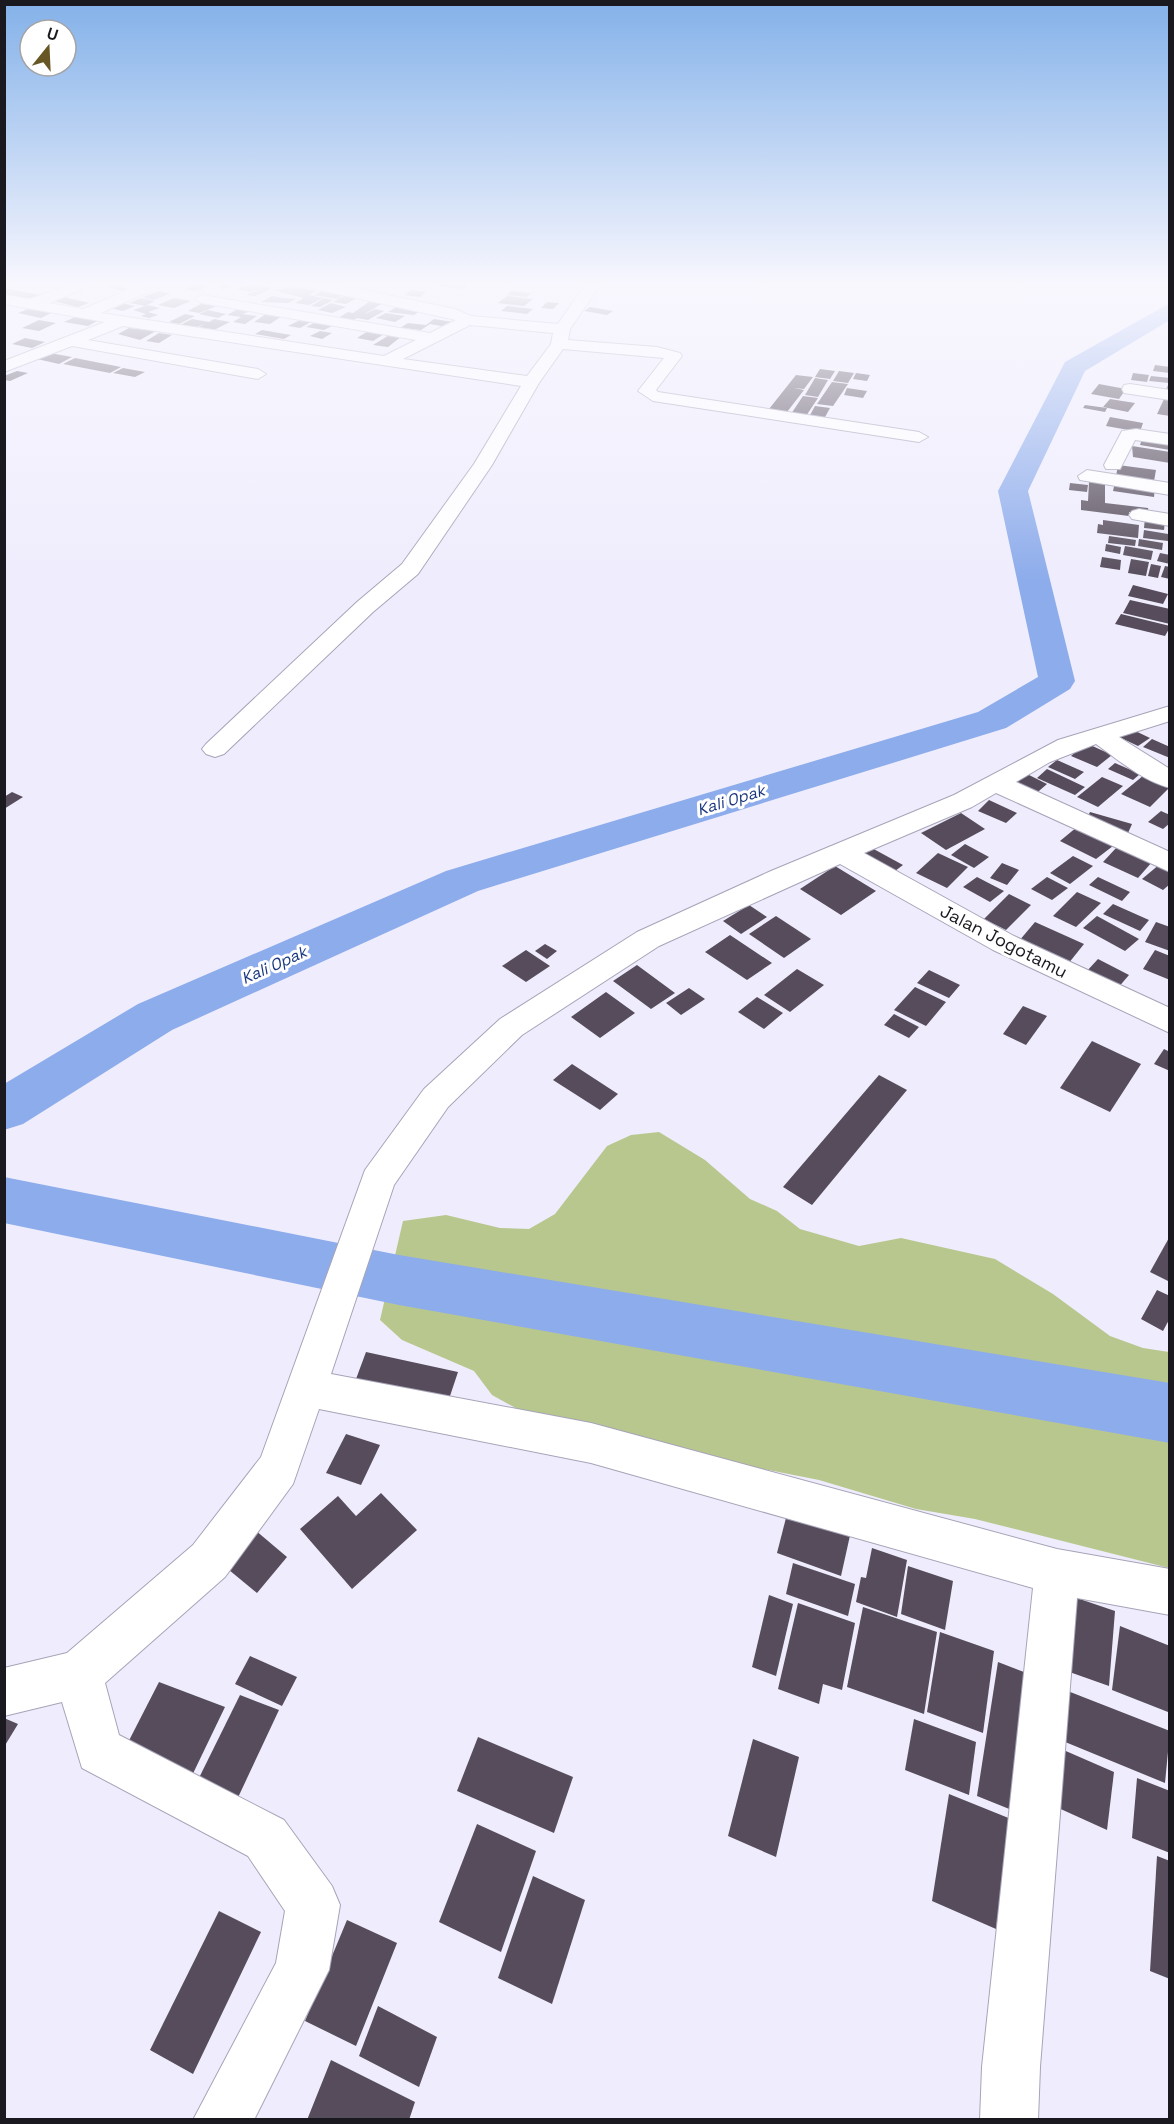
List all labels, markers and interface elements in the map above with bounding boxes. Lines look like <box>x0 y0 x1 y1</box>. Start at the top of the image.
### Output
north arrow <box>18 18 78 78</box>
text: U <box>44 23 61 46</box>
water label: Kali Opak <box>695 779 770 820</box>
street label: Jalan Jogotamu <box>937 899 1071 983</box>
water label: Kali Opak <box>238 940 312 989</box>

